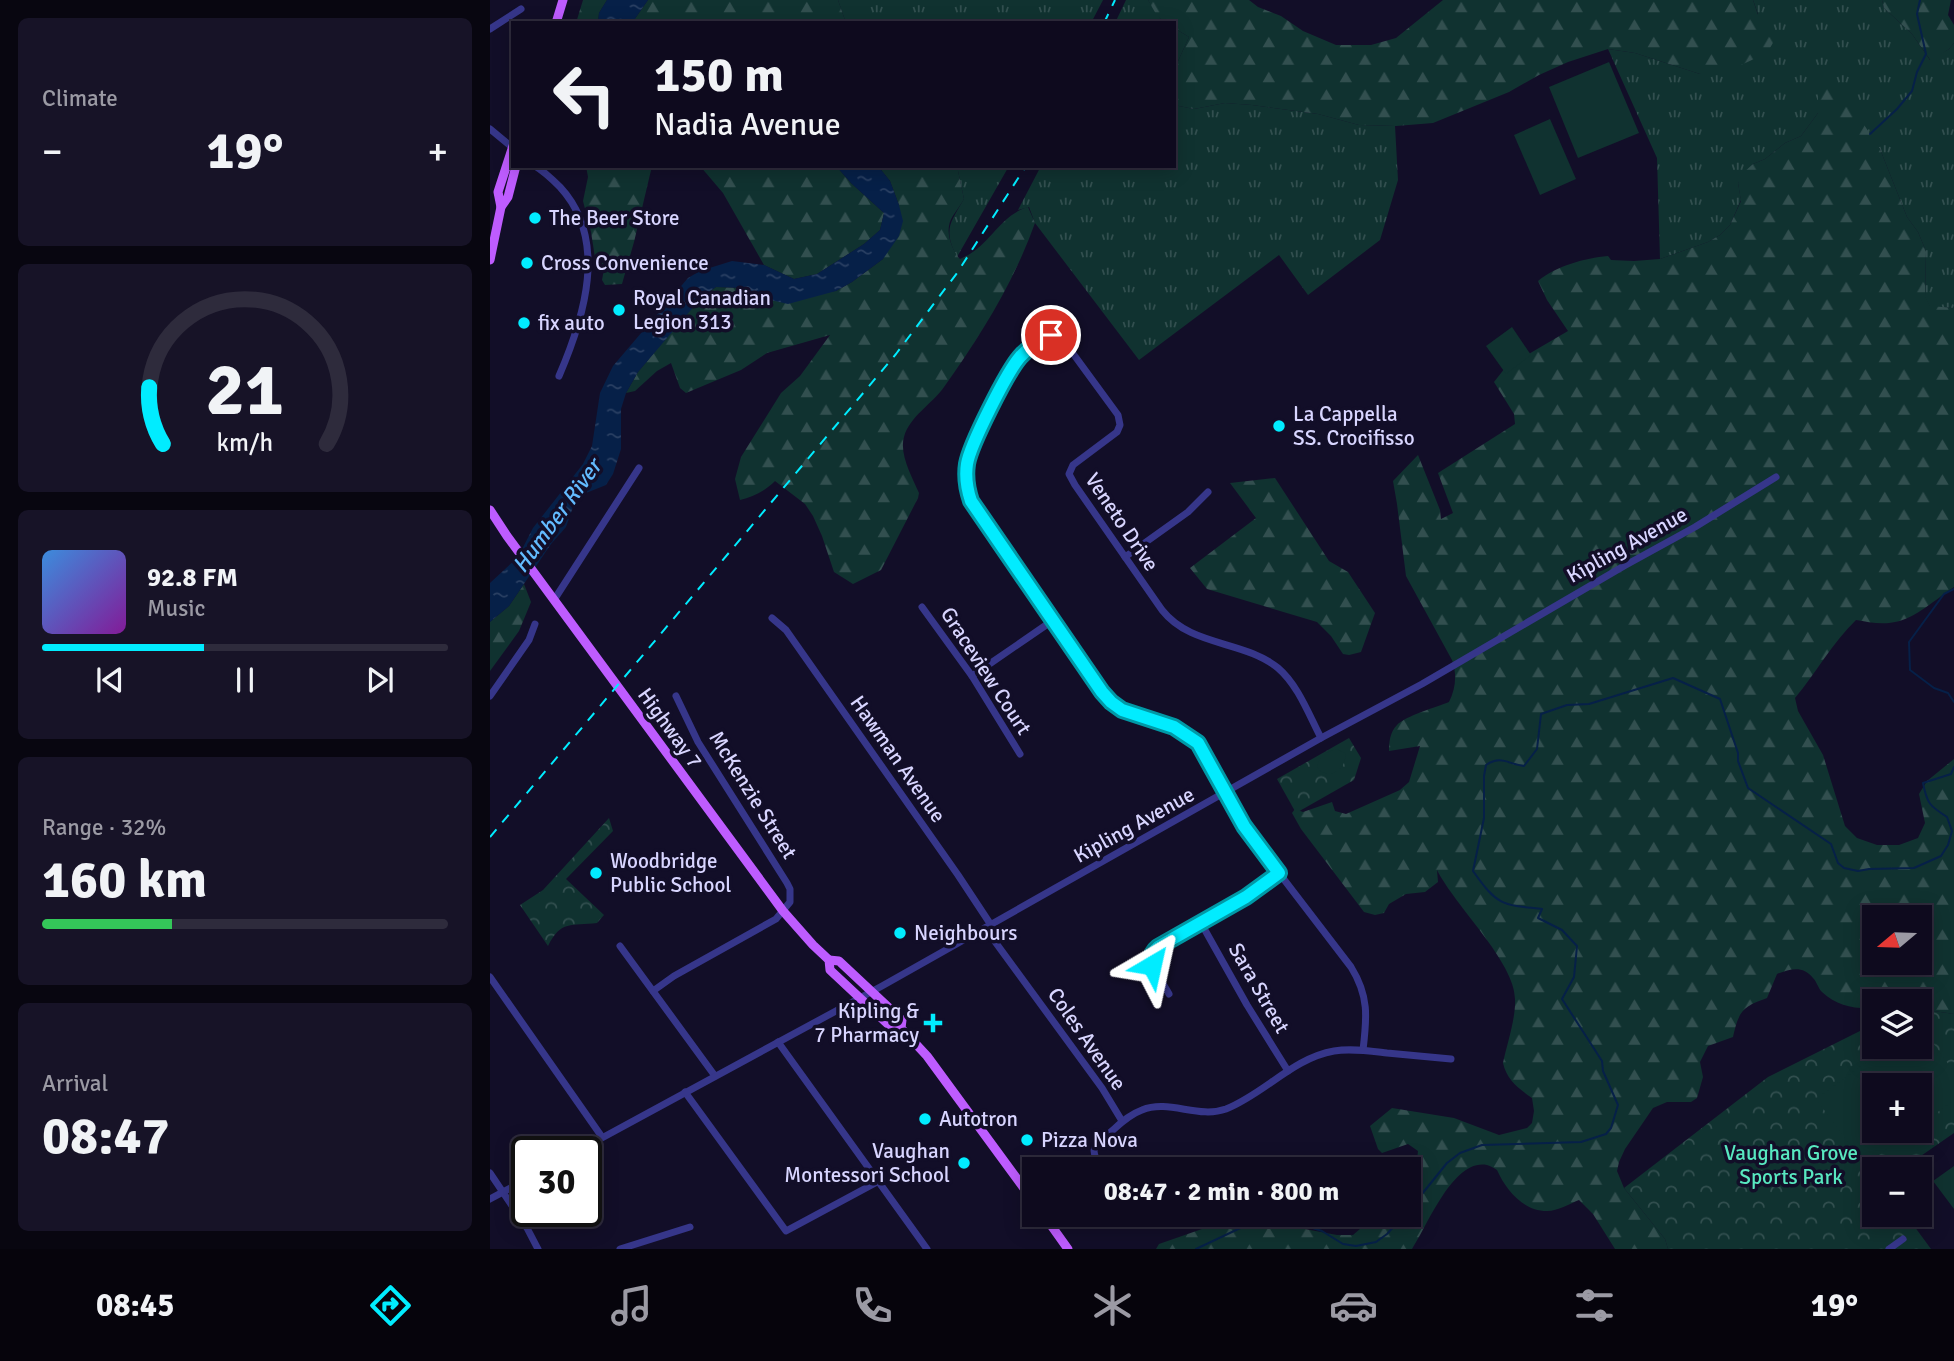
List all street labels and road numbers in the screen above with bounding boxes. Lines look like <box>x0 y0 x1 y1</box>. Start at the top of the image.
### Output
street label: Veneto Drive <box>1080 468 1164 576</box>
street label: Kipling Avenue <box>1562 501 1692 589</box>
street label: Graceview Court <box>935 602 1037 740</box>
street label: Highway 7 <box>632 683 708 773</box>
street label: Hawman Avenue <box>845 691 951 827</box>
street label: McKenzie Street <box>703 726 803 864</box>
street label: Kipling Avenue <box>1069 781 1199 869</box>
street label: Sara Street <box>1223 938 1295 1038</box>
street label: Coles Avenue <box>1042 983 1132 1095</box>

